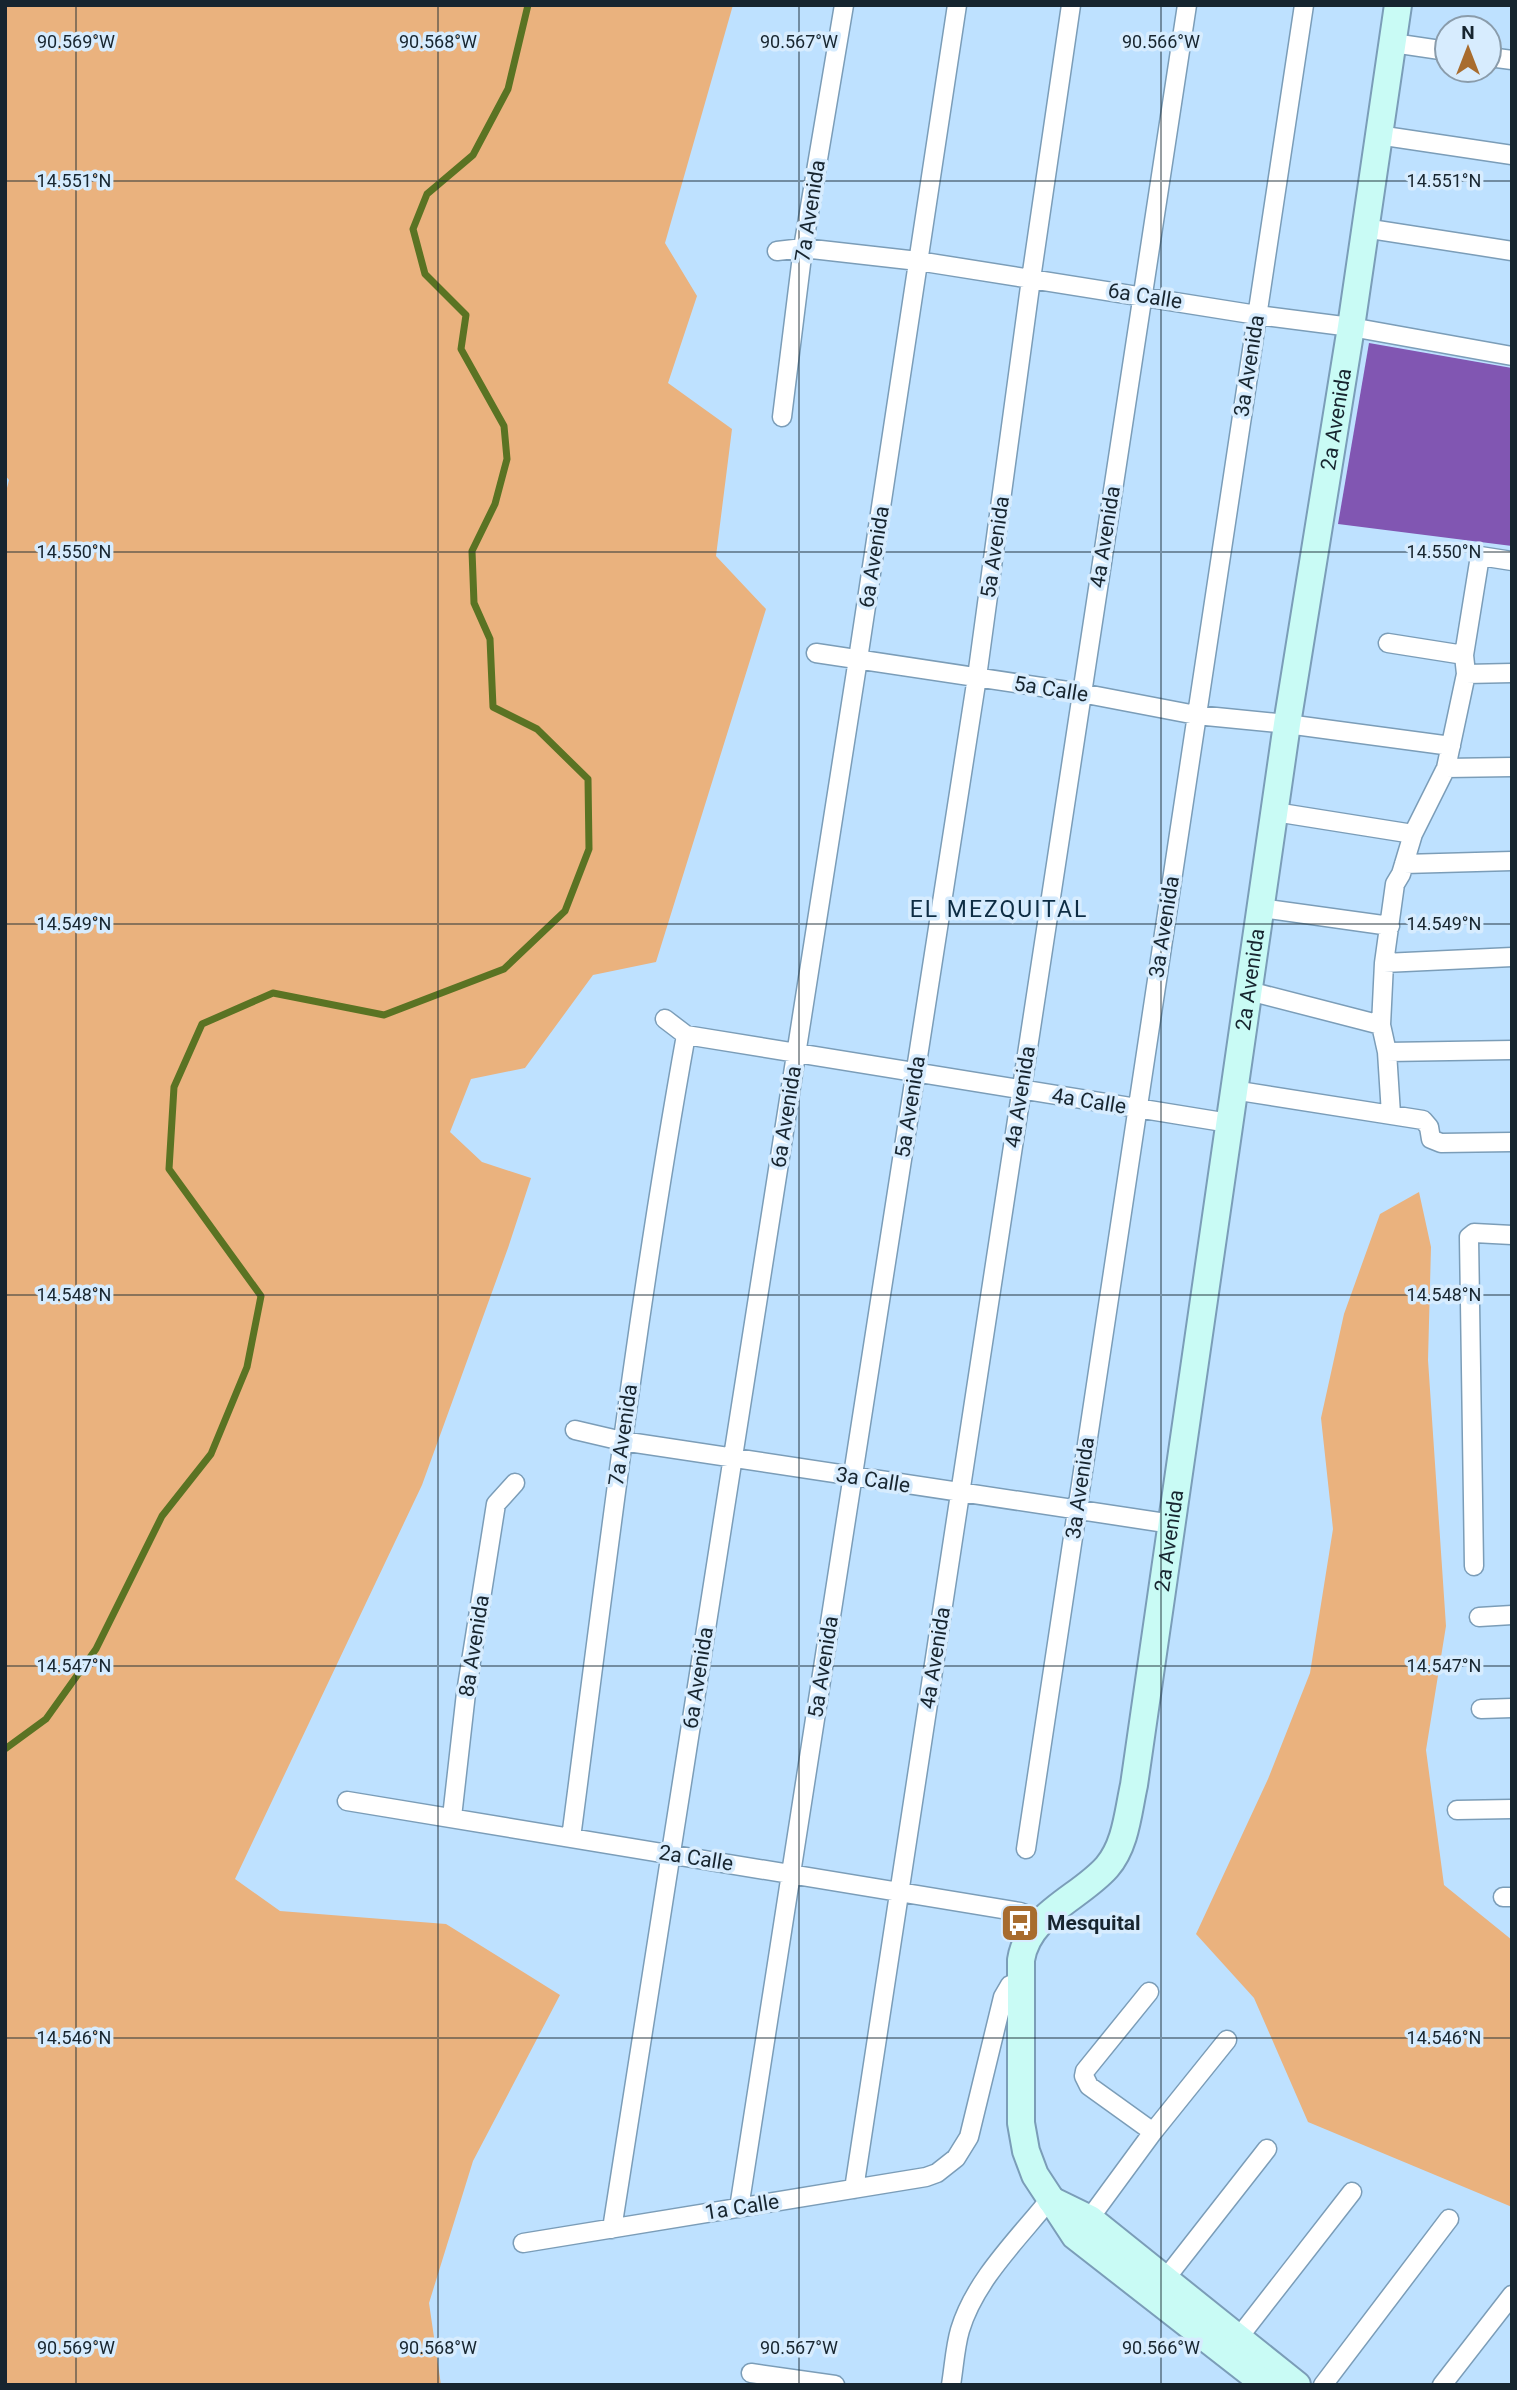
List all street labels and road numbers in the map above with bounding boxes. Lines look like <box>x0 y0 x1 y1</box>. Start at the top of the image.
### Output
street label: 7a Avenida <box>790 158 830 264</box>
street label: 6a Calle <box>1106 278 1184 314</box>
street label: 3a Avenida <box>1229 313 1269 419</box>
street label: 2a Avenida <box>1316 367 1356 472</box>
street label: 4a Avenida <box>1085 484 1125 590</box>
street label: 5a Avenida <box>976 494 1014 600</box>
street label: 6a Avenida <box>854 504 894 610</box>
street label: 5a Calle <box>1012 671 1090 707</box>
street label: 3a Avenida <box>1144 874 1184 980</box>
street label: 2a Avenida <box>1231 927 1269 1032</box>
street label: 4a Avenida <box>1000 1044 1040 1150</box>
street label: 5a Avenida <box>890 1054 930 1160</box>
street label: 6a Avenida <box>766 1064 806 1170</box>
street label: 4a Calle <box>1050 1083 1128 1119</box>
street label: 7a Avenida <box>604 1382 642 1488</box>
street label: 3a Avenida <box>1061 1435 1099 1541</box>
street label: 3a Calle <box>834 1462 912 1498</box>
street label: 2a Avenida <box>1150 1488 1188 1593</box>
street label: 8a Avenida <box>454 1593 494 1699</box>
street label: 4a Avenida <box>915 1605 955 1711</box>
street label: 5a Avenida <box>803 1614 843 1720</box>
street label: 6a Avenida <box>678 1625 718 1731</box>
street label: 2a Calle <box>657 1840 735 1876</box>
street label: 1a Calle <box>703 2189 781 2225</box>

